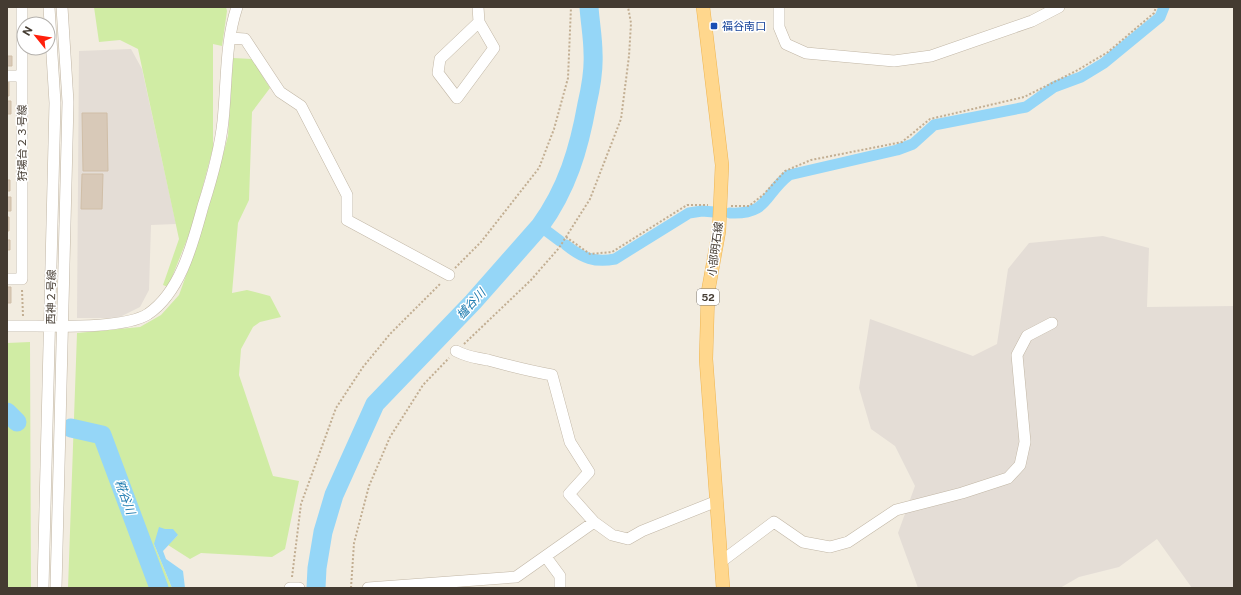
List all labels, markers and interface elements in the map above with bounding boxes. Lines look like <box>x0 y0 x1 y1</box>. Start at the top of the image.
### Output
north arrow <box>16 16 56 56</box>
place label: 福谷南口 <box>722 20 766 32</box>
marker: 福谷南口 <box>709 21 719 31</box>
text: N <box>20 24 35 38</box>
street label: 狩場台２３号線 <box>16 105 28 182</box>
street label: 小部明石線 <box>705 221 725 277</box>
street label: 西神２号線 <box>45 269 57 325</box>
water label: 櫨谷川 <box>454 285 490 322</box>
road number: 52 <box>697 289 719 305</box>
water label: 糀谷川 <box>112 478 138 518</box>

